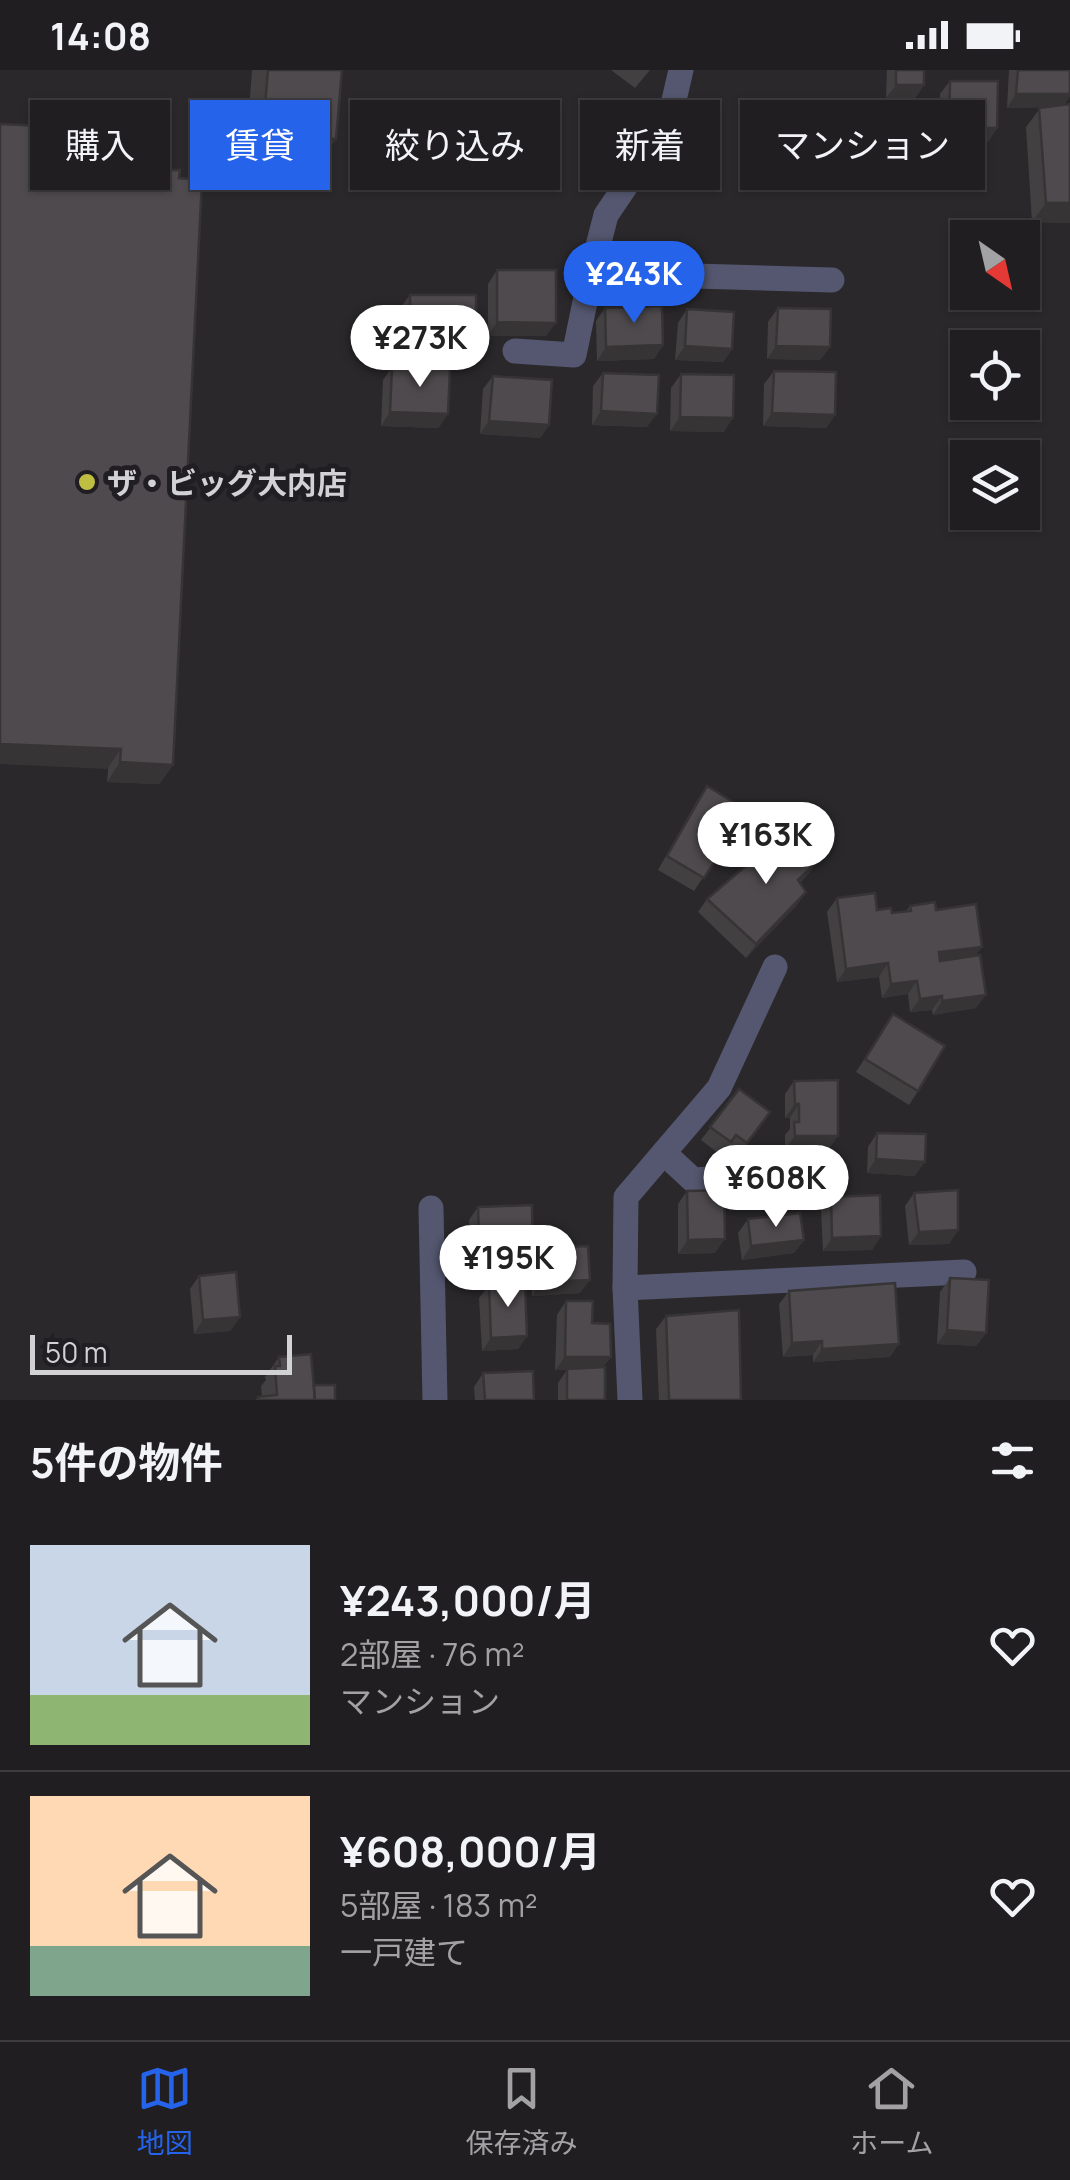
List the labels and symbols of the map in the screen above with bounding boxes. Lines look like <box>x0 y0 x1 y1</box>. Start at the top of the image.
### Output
north arrow <box>950 220 1040 310</box>
pin: ¥243K <box>564 241 704 326</box>
pin: ¥273K <box>350 305 490 390</box>
place label: ザ・ビッグ大内店 <box>107 462 347 503</box>
marker: ザ・ビッグ大内店 <box>76 471 98 493</box>
pin: ¥163K <box>696 802 836 887</box>
pin: ¥608K <box>706 1145 846 1230</box>
pin: ¥195K <box>438 1225 578 1310</box>
scale bar <box>30 1330 292 1374</box>

